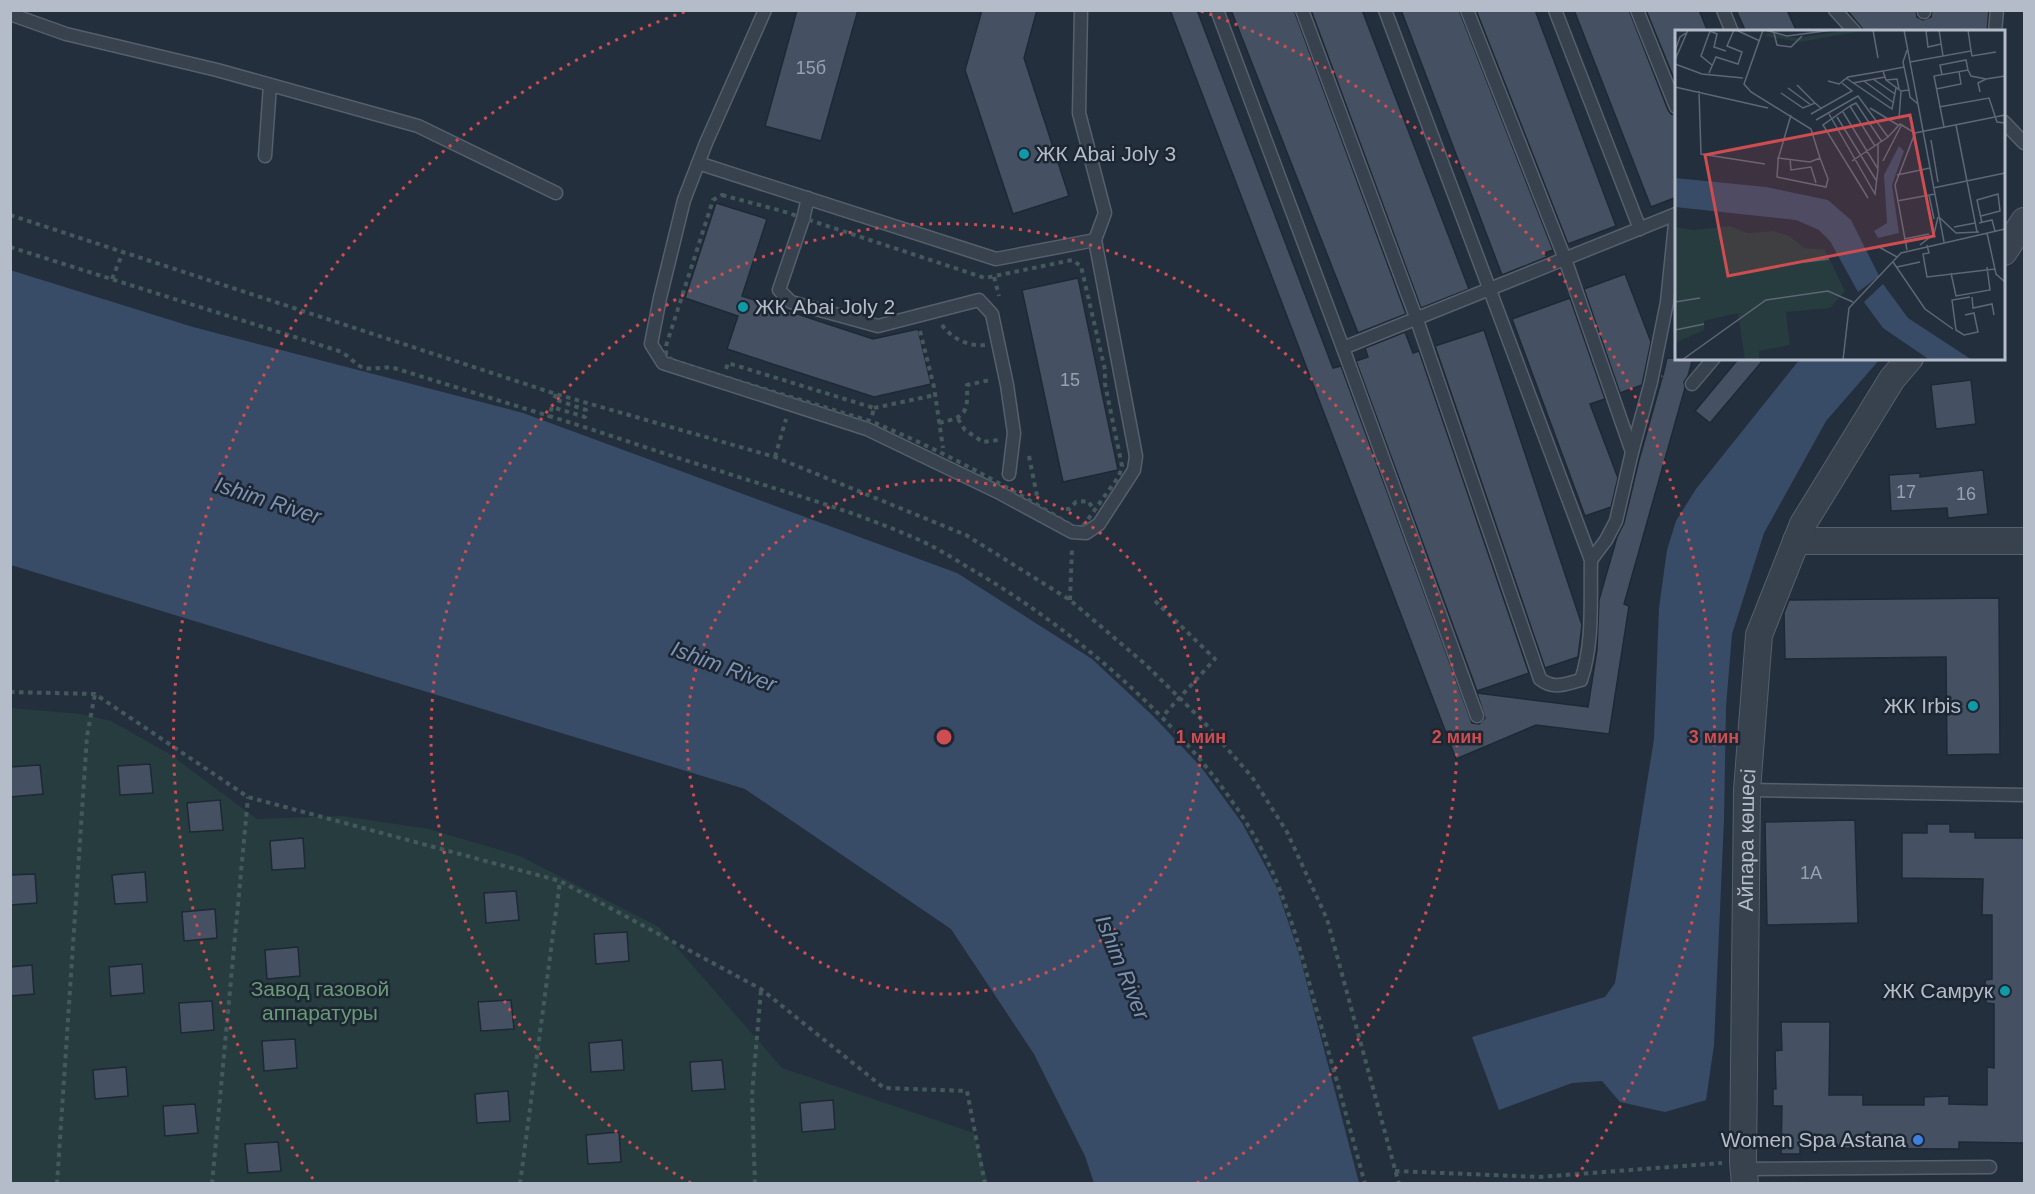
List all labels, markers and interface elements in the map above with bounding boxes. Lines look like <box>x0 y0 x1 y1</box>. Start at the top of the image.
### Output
inset map <box>1675 30 2005 360</box>
house number: 15б <box>796 58 826 78</box>
place label: ЖК Abai Joly 3 <box>1036 142 1176 165</box>
marker: ЖК Abai Joly 3 <box>1017 147 1031 161</box>
place label: ЖК Abai Joly 2 <box>755 295 895 318</box>
marker: ЖК Abai Joly 2 <box>736 300 750 314</box>
house number: 15 <box>1060 370 1080 390</box>
water label: Ishim River <box>212 472 326 530</box>
house number: 17 <box>1896 482 1916 502</box>
house number: 16 <box>1956 484 1976 504</box>
water label: Ishim River <box>668 636 781 698</box>
place label: ЖК Irbis <box>1884 694 1961 717</box>
marker: ЖК Irbis <box>1966 699 1980 713</box>
centre of rings <box>934 727 954 747</box>
text: 1 мин <box>1176 727 1226 747</box>
text: 2 мин <box>1432 727 1482 747</box>
text: 3 мин <box>1689 727 1739 747</box>
street label: Айпара көшесі <box>1734 768 1760 912</box>
house number: 1А <box>1800 863 1822 883</box>
water label: Ishim River <box>1090 912 1155 1024</box>
park label: Завод газовой аппаратуры <box>251 977 389 1024</box>
place label: ЖК Самрук <box>1883 979 1994 1002</box>
marker: ЖК Самрук <box>1998 984 2012 998</box>
place label: Women Spa Astana <box>1721 1128 1906 1151</box>
marker: Women Spa Astana <box>1911 1133 1925 1147</box>

